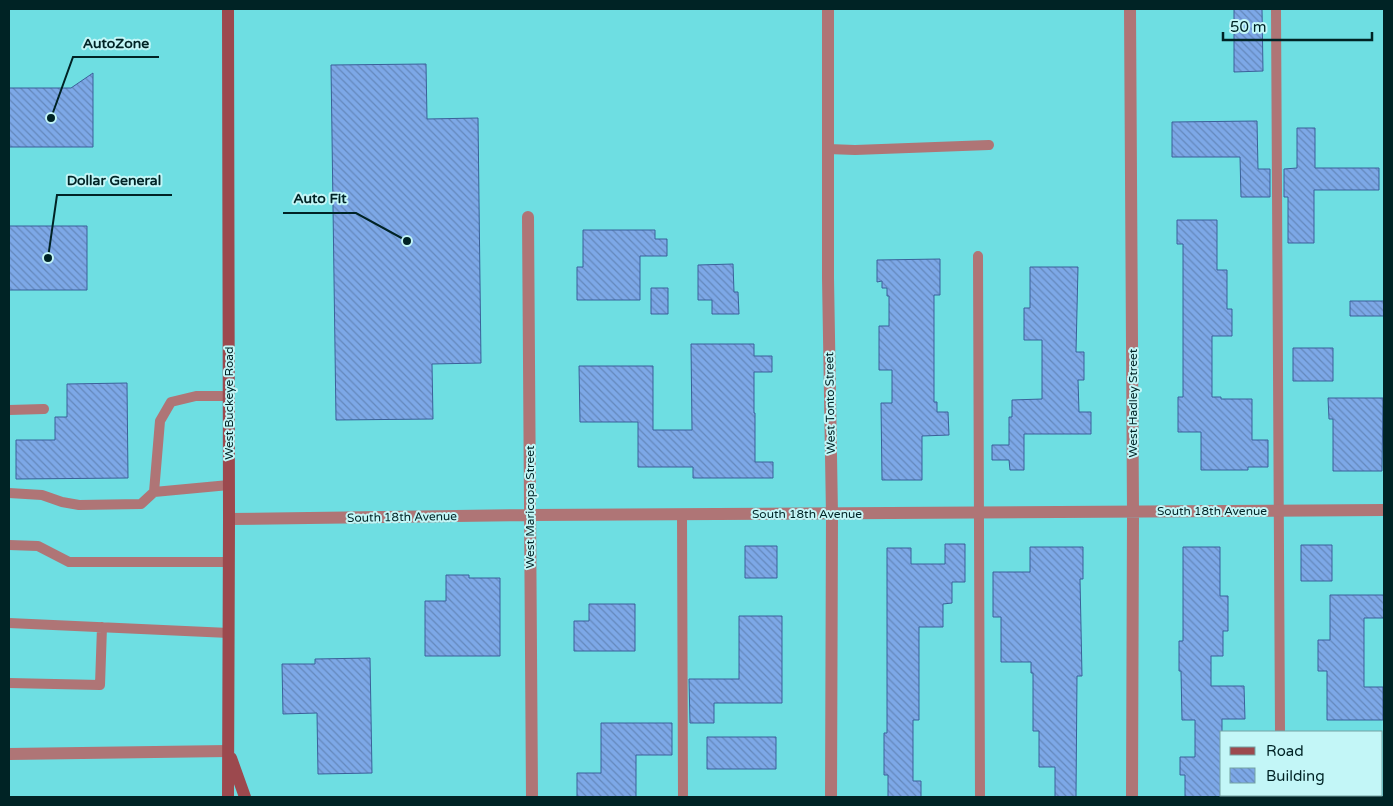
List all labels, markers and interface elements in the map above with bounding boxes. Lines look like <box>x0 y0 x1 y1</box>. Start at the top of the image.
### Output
scale bar <box>1223 10 1372 42</box>
text: 50 m <box>1230 18 1267 36</box>
callout: AutoZone <box>73 28 159 57</box>
text: AutoZone <box>83 35 149 52</box>
callout: Dollar General <box>57 166 172 195</box>
text: Dollar General <box>67 172 161 189</box>
callout: Auto Fit <box>283 184 356 213</box>
text: Auto Fit <box>293 190 347 207</box>
street label: West Buckeye Road <box>222 346 236 460</box>
street label: West Hadley Street <box>1126 348 1140 457</box>
street label: West Tonto Street <box>822 351 838 454</box>
street label: West Maricopa Street <box>523 445 537 569</box>
street label: South 18th Avenue <box>1157 504 1267 518</box>
street label: South 18th Avenue <box>752 507 862 521</box>
street label: South 18th Avenue <box>347 509 457 525</box>
legend <box>1220 731 1383 796</box>
text: Road <box>1266 742 1304 760</box>
text: Building <box>1266 767 1325 785</box>

